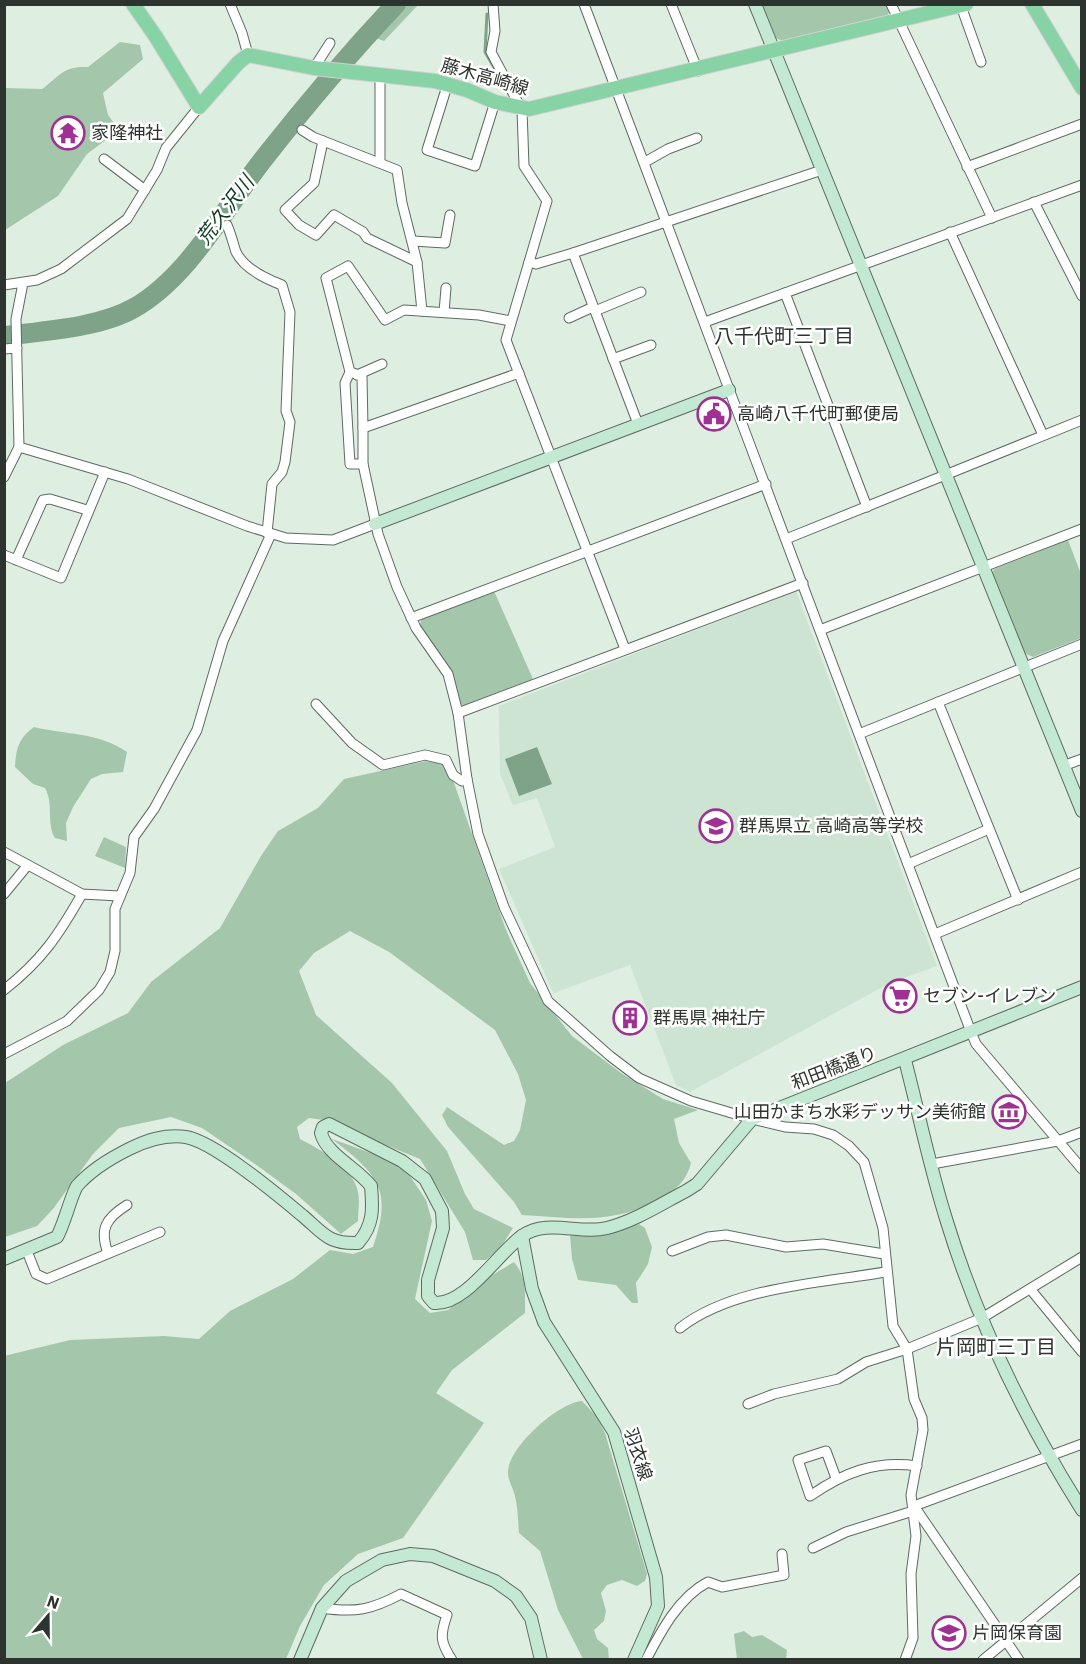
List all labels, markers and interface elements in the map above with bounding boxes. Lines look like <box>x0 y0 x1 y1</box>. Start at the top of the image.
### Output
street label: 藤木高崎線 <box>439 53 532 100</box>
temple icon: 家隆神社 <box>50 115 86 151</box>
place label: 家隆神社 <box>91 121 163 144</box>
water label: 荒久沢川 <box>190 168 261 250</box>
district label: 八千代町三丁目 <box>714 322 854 349</box>
public building icon: 高崎八千代町郵便局 <box>696 396 732 432</box>
place label: 高崎八千代町郵便局 <box>737 402 899 425</box>
school or university icon: 群馬県立 高崎高等学校 <box>698 808 734 844</box>
place label: 群馬県立 高崎高等学校 <box>739 814 923 837</box>
supermarket icon: セブン-イレブン <box>882 978 918 1014</box>
place label: セブン-イレブン <box>923 984 1056 1007</box>
building icon: 群馬県 神社庁 <box>612 1000 648 1036</box>
place label: 群馬県 神社庁 <box>653 1006 765 1029</box>
street label: 和田橋通り <box>788 1041 880 1094</box>
museum icon: 山田かまち水彩デッサン美術館 <box>991 1094 1027 1130</box>
place label: 山田かまち水彩デッサン美術館 <box>734 1100 986 1123</box>
district label: 片岡町三丁目 <box>936 1333 1056 1360</box>
street label: 羽衣線 <box>619 1425 658 1483</box>
north arrow <box>18 1586 78 1646</box>
text: N <box>44 1591 62 1613</box>
school or university icon: 片岡保育園 <box>931 1615 967 1651</box>
place label: 片岡保育園 <box>972 1621 1062 1644</box>

